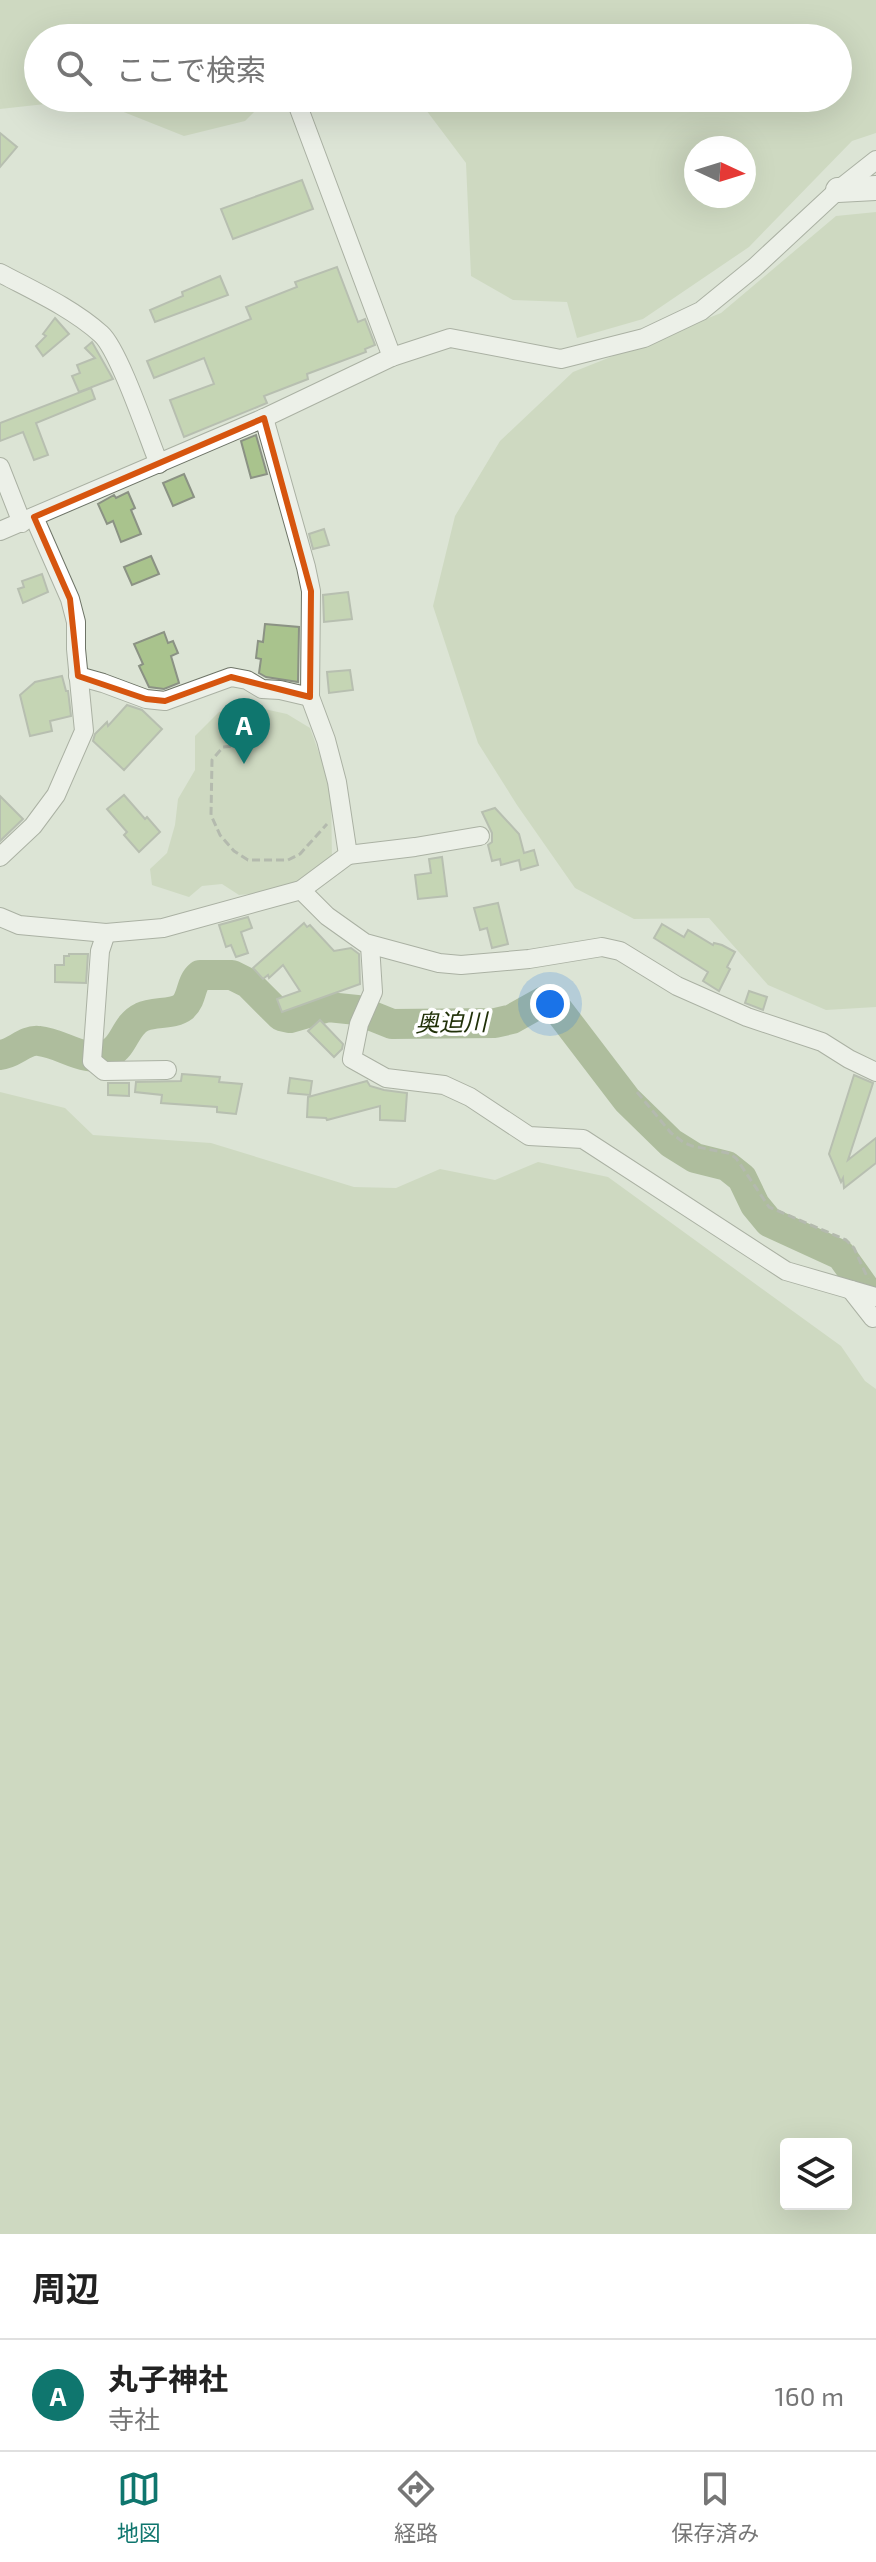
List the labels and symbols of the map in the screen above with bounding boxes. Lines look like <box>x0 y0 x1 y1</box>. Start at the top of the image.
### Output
north arrow <box>684 136 756 208</box>
pin: A <box>218 698 270 764</box>
your location <box>530 984 570 1024</box>
water label: 奥迫川 <box>415 1006 490 1037</box>

